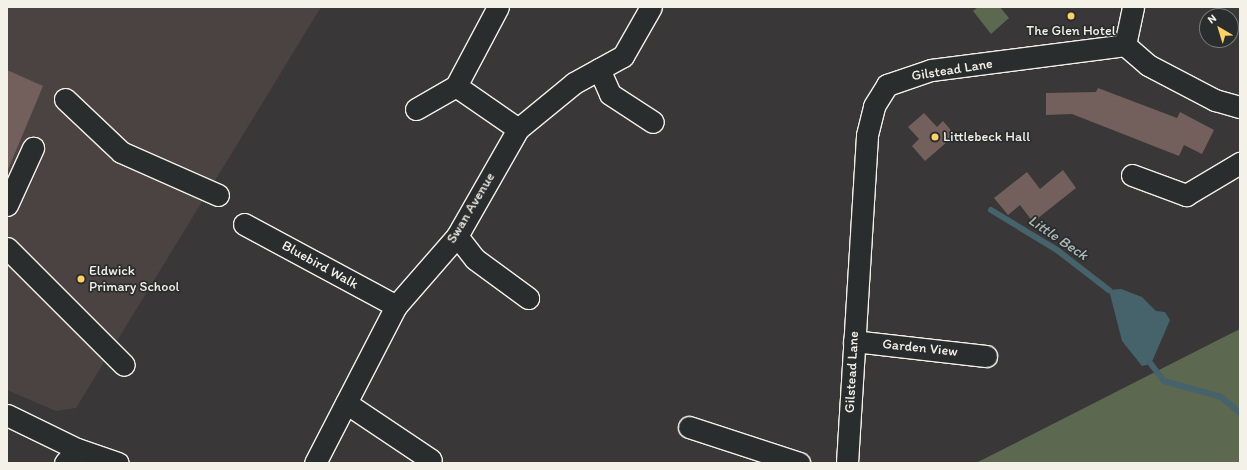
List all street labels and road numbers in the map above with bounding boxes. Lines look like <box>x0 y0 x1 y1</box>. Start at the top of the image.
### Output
street label: Gilstead Lane <box>910 55 994 85</box>
street label: Swan Avenue <box>443 170 499 246</box>
street label: Bluebird Walk <box>279 237 361 293</box>
street label: Gilstead Lane <box>841 330 863 414</box>
street label: Garden View <box>881 336 959 360</box>

